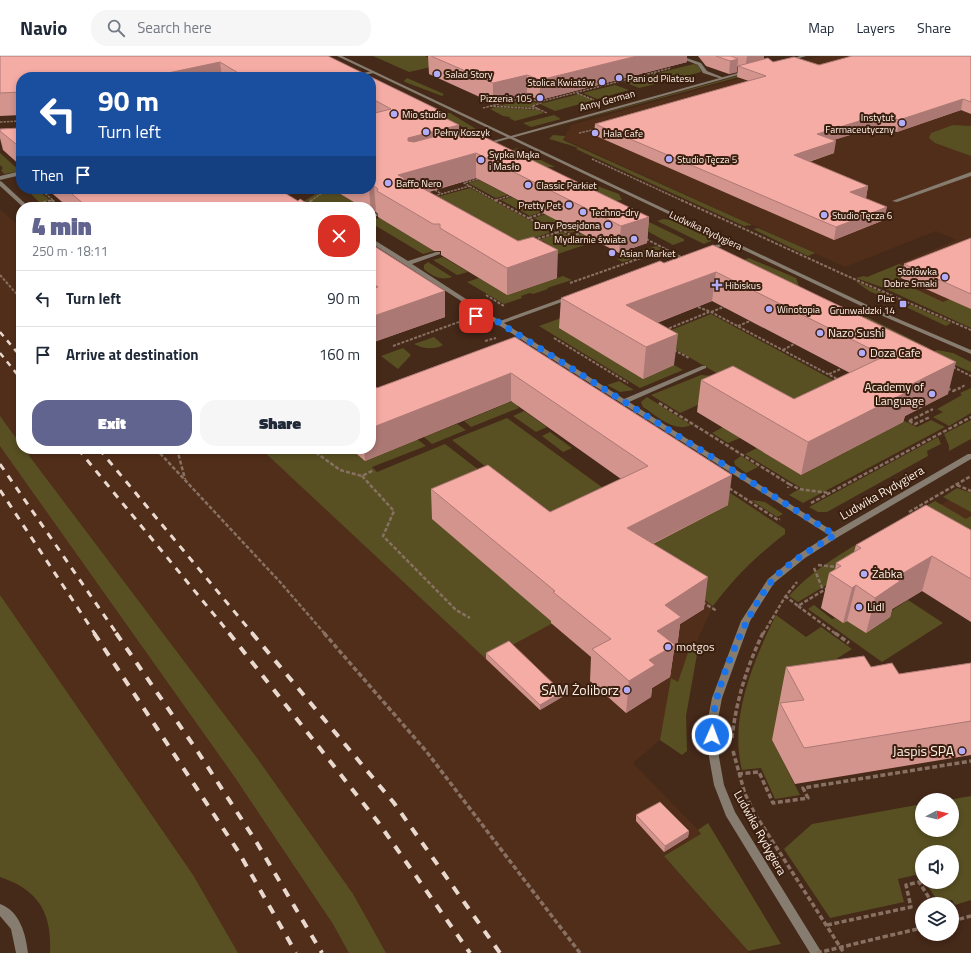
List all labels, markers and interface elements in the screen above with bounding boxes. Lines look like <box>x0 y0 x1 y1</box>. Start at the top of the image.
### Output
search box <box>91 10 371 46</box>
text: Navio <box>20 13 67 42</box>
text: Search here <box>137 16 212 39</box>
icon: search <box>105 17 127 39</box>
text: Map <box>808 17 834 38</box>
text: Layers <box>856 17 895 38</box>
text: Share <box>917 17 951 38</box>
place label: Salad Story <box>445 67 493 82</box>
marker: Salad Story <box>432 69 442 79</box>
place label: Pani od Pilatesu <box>627 71 694 86</box>
marker: Pani od Pilatesu <box>614 73 624 83</box>
place label: Stolica Kwiatów <box>527 75 594 90</box>
marker: Stolica Kwiatów <box>597 77 607 87</box>
text: 90 m <box>98 79 159 122</box>
street label: Anny German <box>578 86 637 115</box>
icon: left <box>32 88 84 140</box>
place label: Pizzeria 105 <box>480 91 532 106</box>
marker: Pizzeria 105 <box>535 93 545 103</box>
place label: Mio studio <box>402 107 446 122</box>
marker: Mio studio <box>389 109 399 119</box>
place label: Instytut Farmaceutyczny <box>825 110 894 137</box>
text: Turn left <box>98 118 161 145</box>
marker: Instytut Farmaceutyczny <box>897 118 907 128</box>
place label: Pełny Koszyk <box>434 125 490 140</box>
place label: Hala Cafe <box>603 126 643 141</box>
marker: Pełny Koszyk <box>421 127 431 137</box>
marker: Hala Cafe <box>590 128 600 138</box>
place label: Sypka Mąka i Masło <box>489 147 540 174</box>
place label: Studio Tęcza 5 <box>677 152 738 167</box>
marker: Studio Tęcza 5 <box>664 154 674 164</box>
marker: Sypka Mąka i Masło <box>476 155 486 165</box>
text: Then <box>32 164 64 187</box>
icon: arrive <box>72 164 94 186</box>
place label: Baffo Nero <box>396 176 442 191</box>
marker: Baffo Nero <box>383 178 393 188</box>
place label: Classic Parkiet <box>536 178 597 193</box>
marker: Classic Parkiet <box>523 180 533 190</box>
place label: Pretty Pet <box>518 198 561 213</box>
marker: Pretty Pet <box>564 200 574 210</box>
place label: Techno-dry <box>591 205 639 220</box>
marker: Techno-dry <box>578 207 588 217</box>
street label: Ludwika Rydygiera <box>667 207 745 254</box>
text: 4 min <box>32 208 92 244</box>
place label: Studio Tęcza 6 <box>832 208 893 223</box>
marker: Studio Tęcza 6 <box>819 210 829 220</box>
button: close <box>318 215 360 257</box>
place label: Dary Posejdona <box>534 218 600 233</box>
marker: Dary Posejdona <box>603 220 613 230</box>
place label: Mydlarnie świata <box>554 232 626 247</box>
marker: Mydlarnie świata <box>629 234 639 244</box>
text: 250 m · 18:11 <box>32 241 108 261</box>
place label: Asian Market <box>620 246 676 261</box>
marker: Asian Market <box>607 248 617 258</box>
place label: Stołówka Dobre Smaki <box>884 264 937 291</box>
marker: Stołówka Dobre Smaki <box>940 272 950 282</box>
place label: Hibiskus <box>725 278 761 293</box>
marker: Hibiskus <box>712 280 722 290</box>
text: Turn left <box>66 287 121 310</box>
text: 90 m <box>327 287 360 310</box>
icon: left <box>32 288 54 310</box>
place label: Plac Grunwaldzki 14 <box>830 291 895 318</box>
pin <box>459 299 493 333</box>
marker: Plac Grunwaldzki 14 <box>898 299 908 309</box>
place label: Winotopia <box>777 302 820 317</box>
marker: Winotopia <box>764 304 774 314</box>
icon: arrive <box>465 305 487 327</box>
place label: Nazo Sushi <box>828 323 884 342</box>
marker: Nazo Sushi <box>815 328 825 338</box>
text: Arrive at destination <box>66 343 199 366</box>
text: 160 m <box>319 343 360 366</box>
place label: Doza Cafe <box>870 343 921 362</box>
icon: arrive <box>32 344 54 366</box>
marker: Doza Cafe <box>857 348 867 358</box>
place label: Academy of Language <box>865 377 924 410</box>
marker: Academy of Language <box>927 389 937 399</box>
button: Exit <box>32 400 192 446</box>
button: Share <box>200 400 360 446</box>
street label: Ludwika Rydygiera <box>836 461 927 524</box>
place label: Żabka <box>872 564 902 583</box>
marker: Żabka <box>859 569 869 579</box>
place label: Lidl <box>867 597 885 616</box>
marker: Lidl <box>854 602 864 612</box>
place label: motgos <box>676 637 715 656</box>
marker: motgos <box>663 642 673 652</box>
place label: SAM Żoliborz <box>541 679 619 700</box>
marker: SAM Żoliborz <box>622 685 632 695</box>
position arrow <box>691 714 733 756</box>
place label: Jaspis SPA <box>893 740 955 761</box>
marker: Jaspis SPA <box>957 746 967 756</box>
street label: Ludwika Rydygiera <box>729 787 792 879</box>
north arrow <box>915 793 959 837</box>
map controls <box>915 793 959 941</box>
button: sound <box>915 845 959 889</box>
button: layers <box>915 897 959 941</box>

